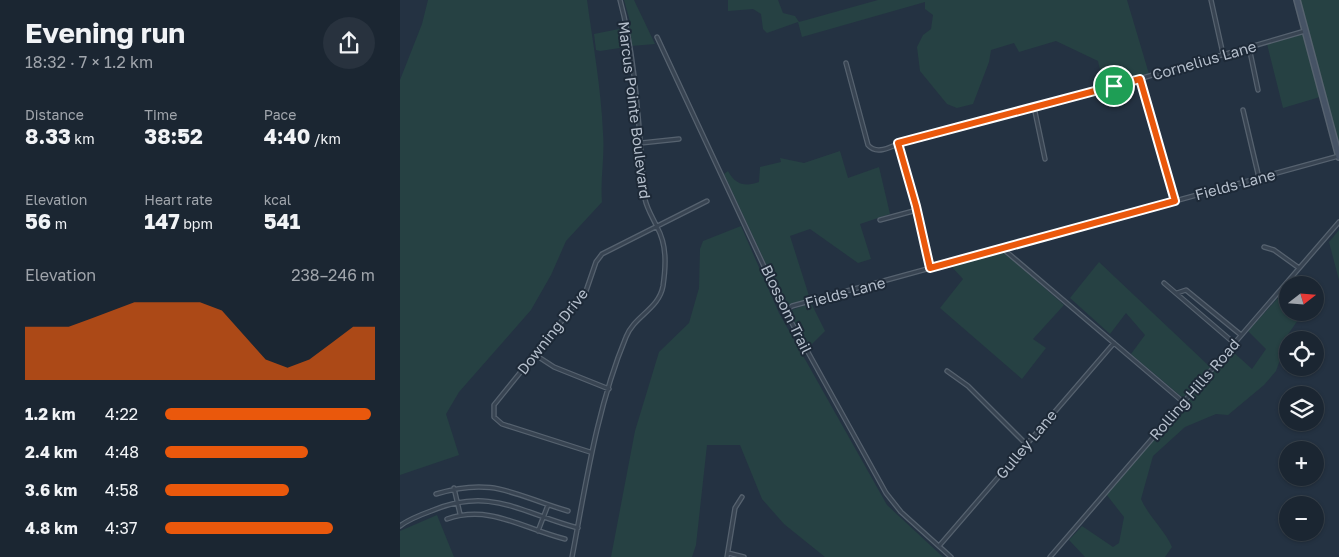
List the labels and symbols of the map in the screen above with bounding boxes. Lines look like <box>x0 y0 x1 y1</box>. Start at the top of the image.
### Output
street label: Marcus Pointe Boulevard <box>615 20 655 200</box>
street label: Cornelius Lane <box>1150 36 1259 83</box>
pin <box>1093 65 1135 107</box>
street label: Fields Lane <box>1193 165 1277 203</box>
street label: Blossom Trail <box>758 262 816 357</box>
street label: Fields Lane <box>803 273 887 311</box>
north arrow <box>1279 276 1324 321</box>
street label: Downing Drive <box>513 284 591 378</box>
street label: Rolling Hills Road <box>1145 335 1243 443</box>
street label: Gulley Lane <box>992 406 1060 482</box>

